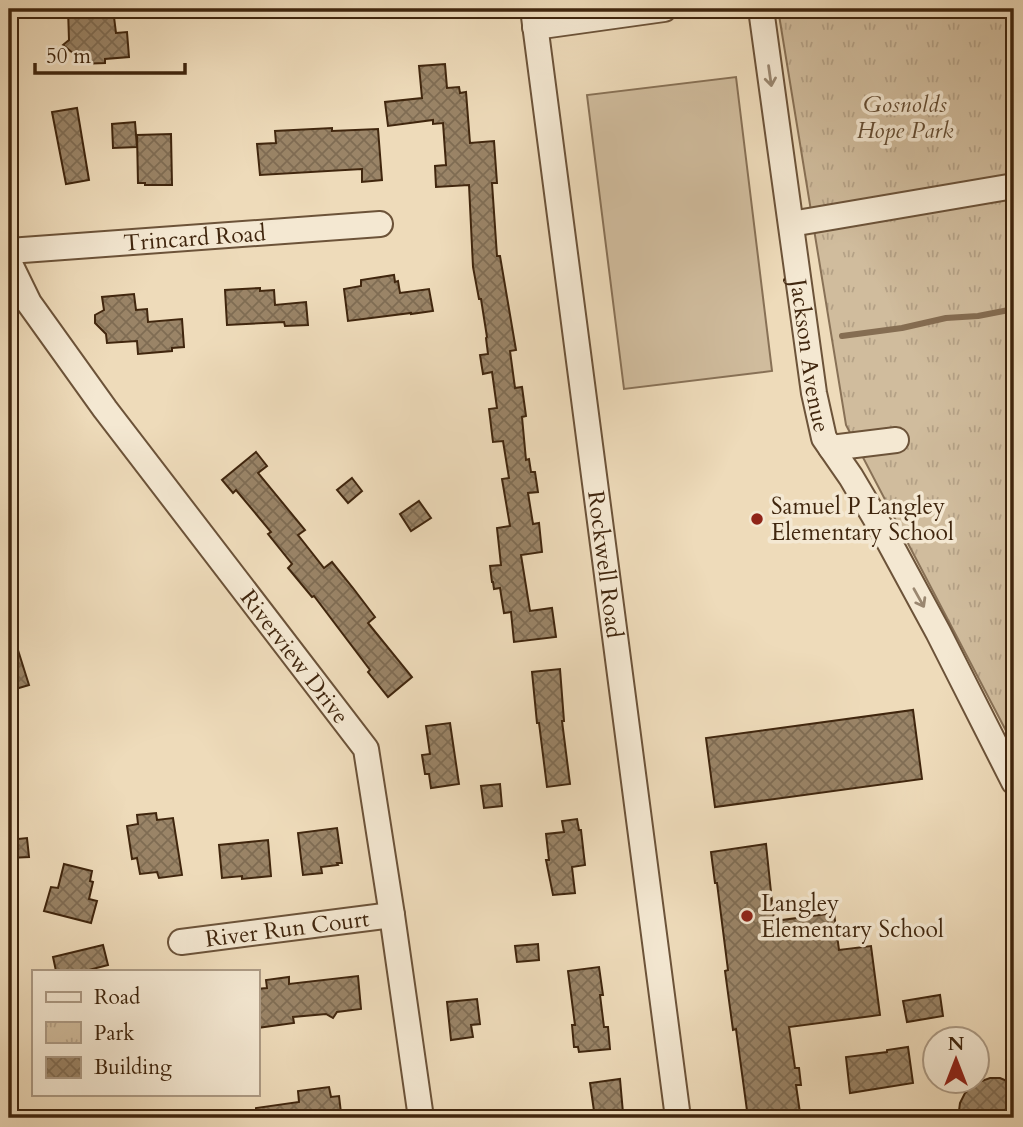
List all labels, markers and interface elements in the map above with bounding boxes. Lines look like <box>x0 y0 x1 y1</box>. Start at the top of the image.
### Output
scale bar <box>35 32 186 76</box>
text: 50 m <box>46 42 91 71</box>
one-way arrow <box>764 64 777 87</box>
park label: Gosnolds Hope Park <box>856 89 954 146</box>
street label: Trincard Road <box>122 217 268 258</box>
street label: Jackson Avenue <box>783 274 838 435</box>
street label: Rockwell Road <box>581 489 631 641</box>
place label: Samuel P Langley Elementary School <box>771 491 954 548</box>
marker: Samuel P Langley Elementary School <box>749 511 765 527</box>
street label: Riverview Drive <box>233 583 356 730</box>
one-way arrow <box>913 587 927 608</box>
place label: Langley Elementary School <box>761 888 944 945</box>
street label: River Run Court <box>203 903 371 954</box>
marker: Langley Elementary School <box>739 908 755 924</box>
legend <box>32 970 259 1096</box>
text: Road <box>94 983 140 1012</box>
text: Park <box>94 1019 135 1048</box>
north arrow <box>922 1026 992 1096</box>
text: N <box>948 1031 965 1057</box>
text: Building <box>94 1053 172 1082</box>

